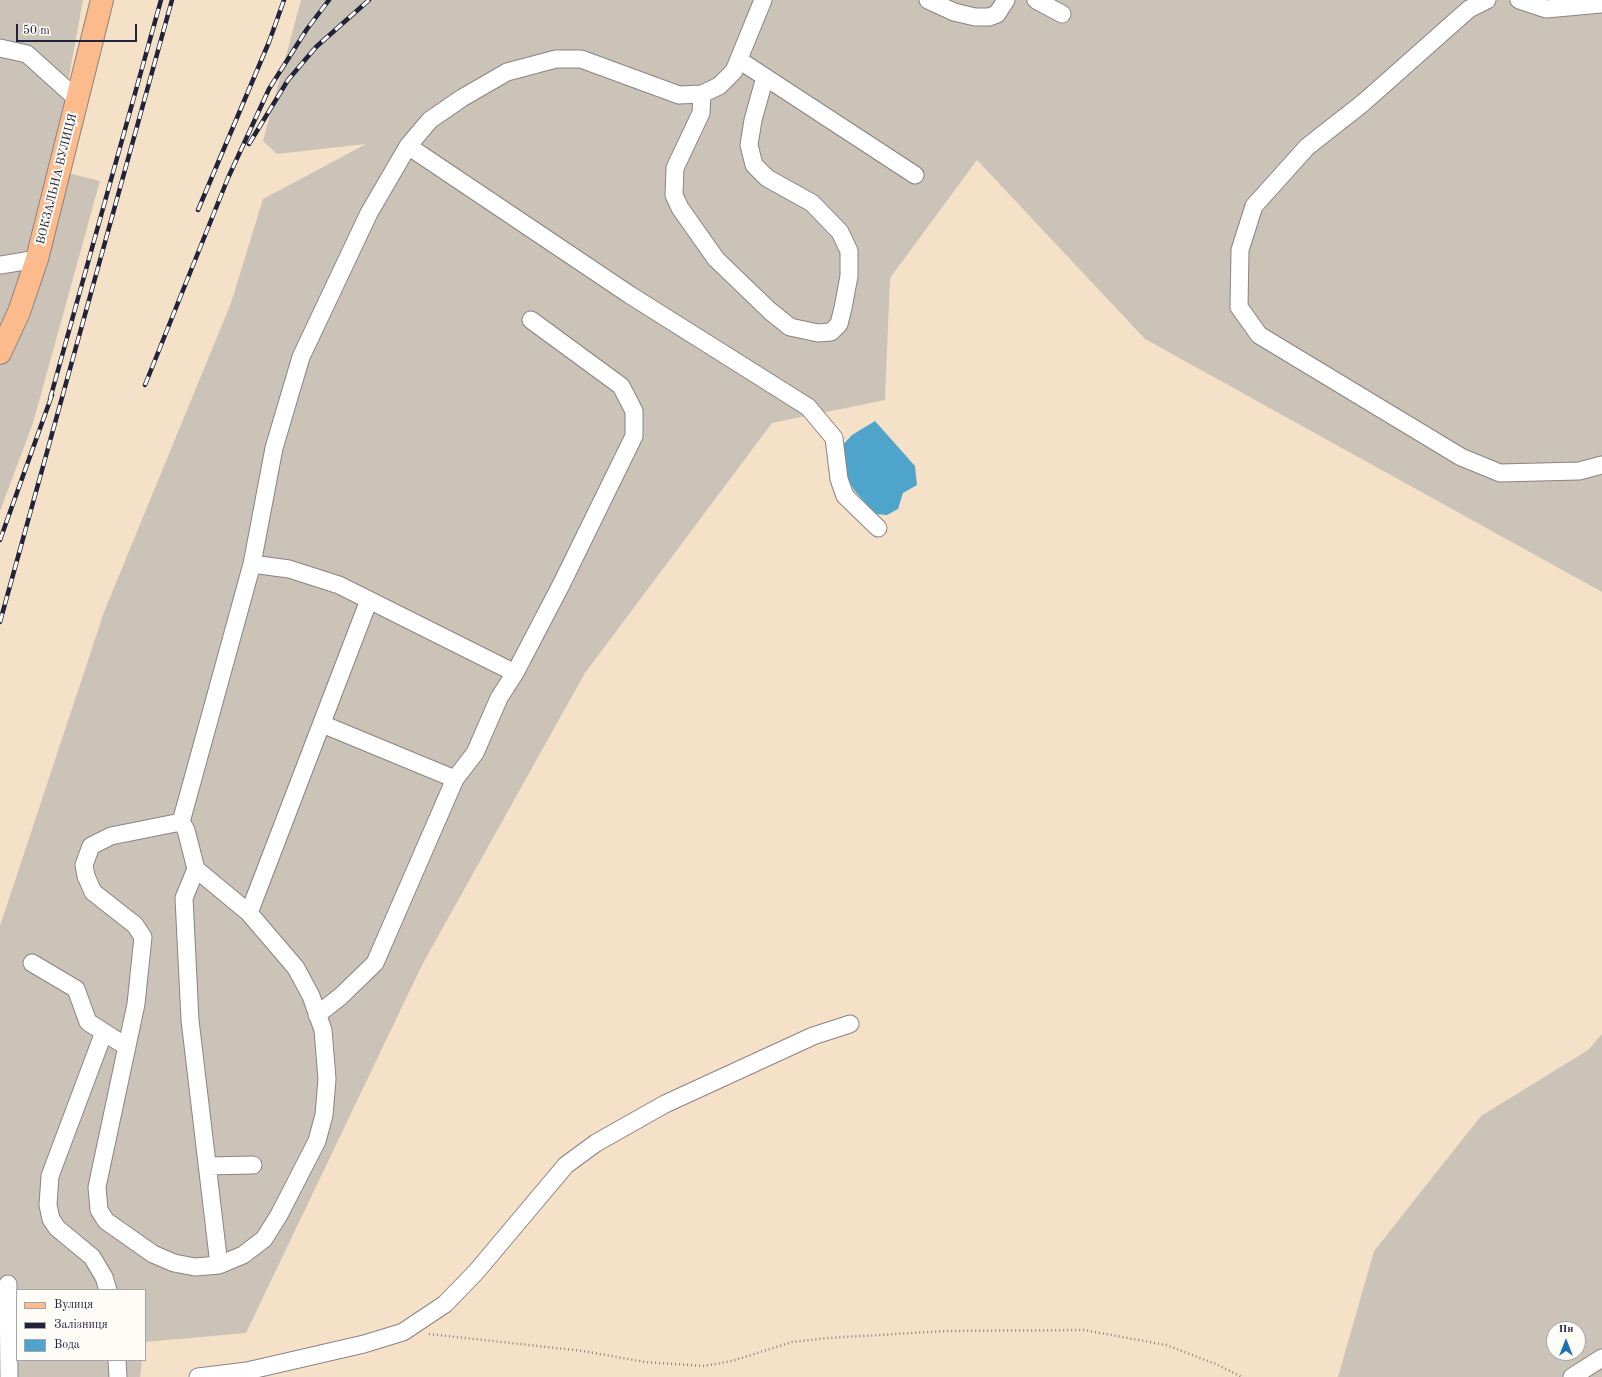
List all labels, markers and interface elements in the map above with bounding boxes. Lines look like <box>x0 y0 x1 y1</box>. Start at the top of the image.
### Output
scale bar <box>18 16 139 42</box>
text: 50 m <box>23 25 50 37</box>
street label: ВОКЗАЛЬНА ВУЛИЦЯ <box>34 112 80 246</box>
legend <box>16 1289 146 1361</box>
text: Вулиця <box>54 1299 93 1311</box>
text: Залізниця <box>54 1319 108 1331</box>
north arrow <box>1546 1321 1586 1361</box>
text: Пн <box>1558 1324 1574 1335</box>
text: Вода <box>54 1339 80 1351</box>

